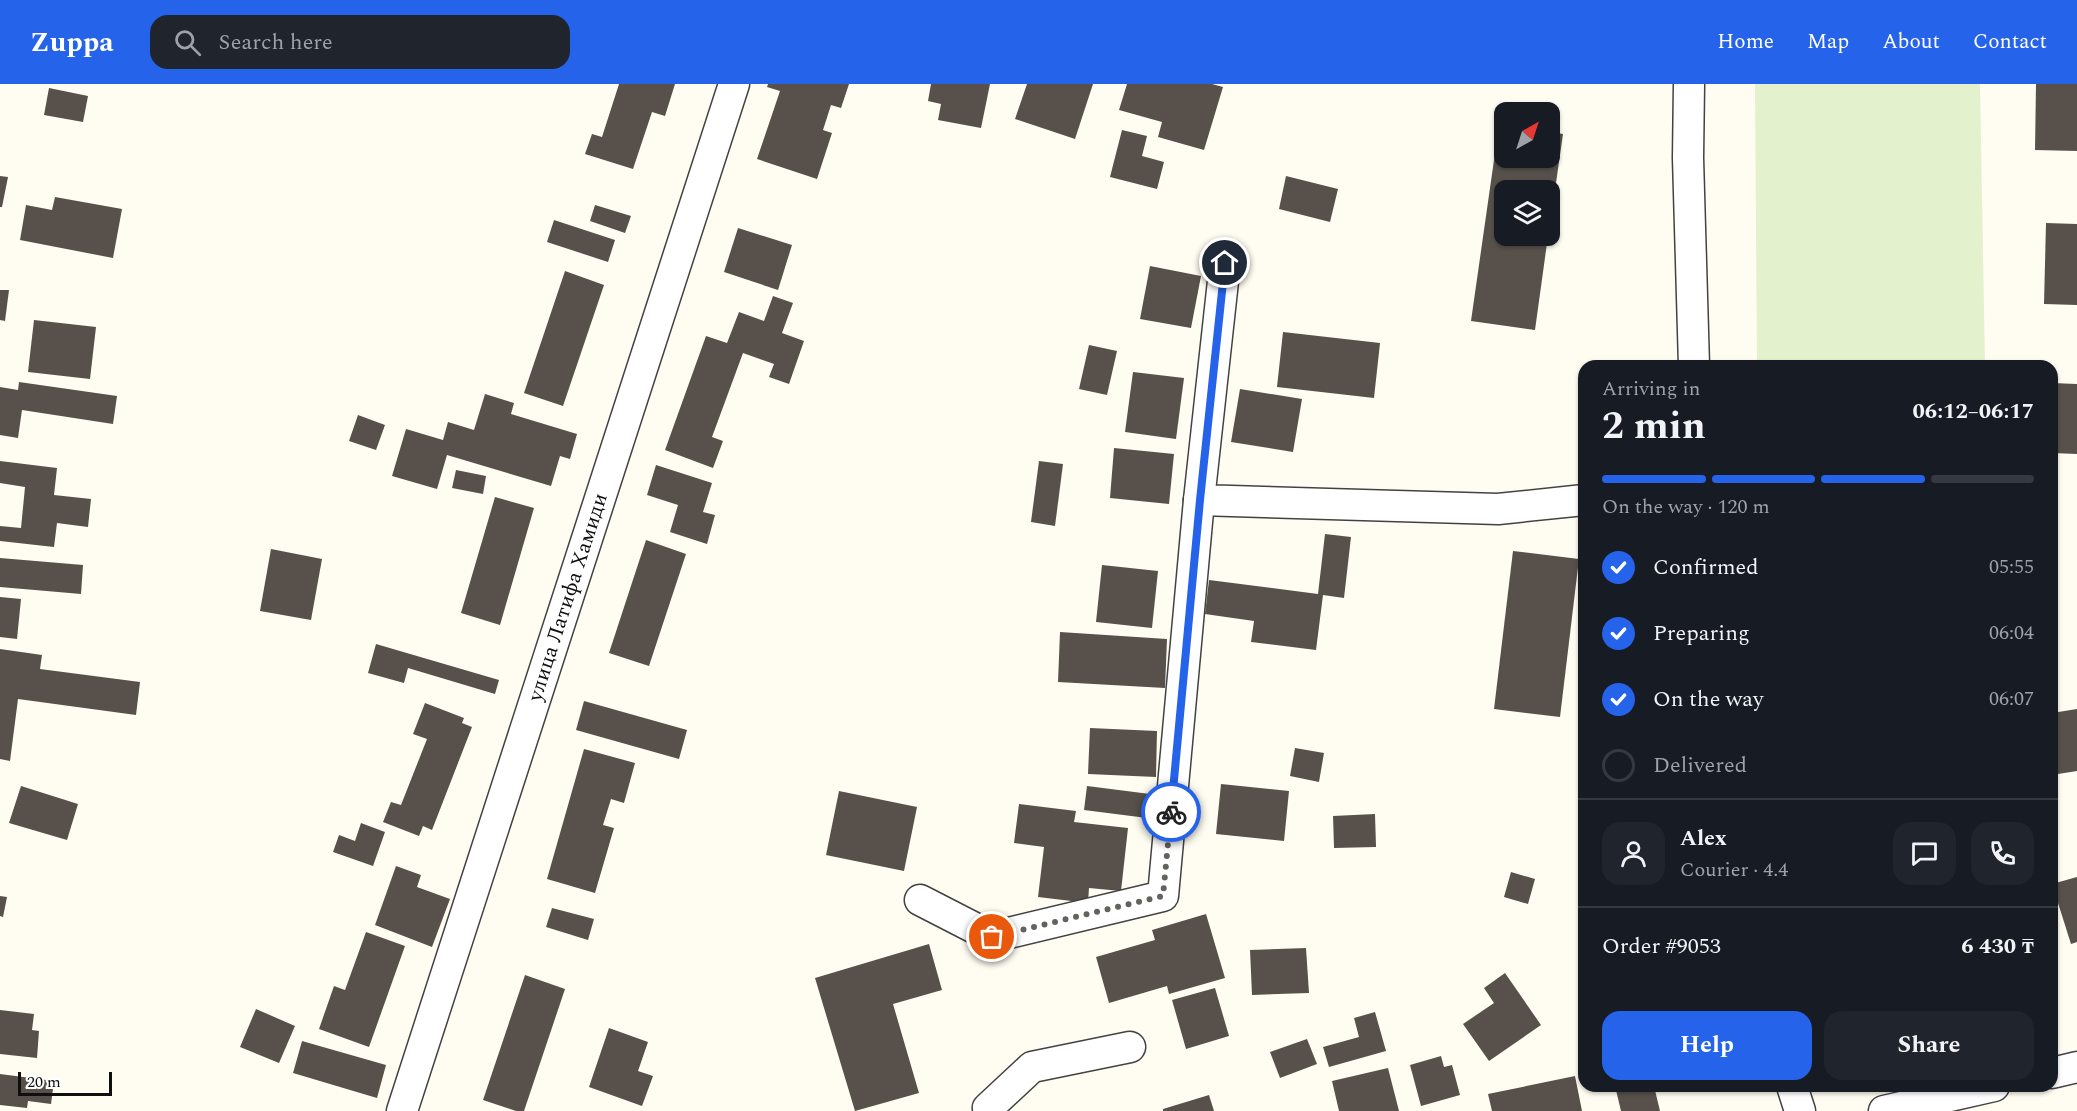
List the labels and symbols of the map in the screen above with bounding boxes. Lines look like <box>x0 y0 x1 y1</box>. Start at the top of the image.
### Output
north arrow <box>1494 102 1560 168</box>
pin <box>1199 237 1250 288</box>
street label: улица Латифа Хамиди <box>519 489 617 706</box>
courier <box>1141 782 1201 842</box>
pin <box>966 911 1017 962</box>
scale bar <box>18 1069 112 1096</box>

